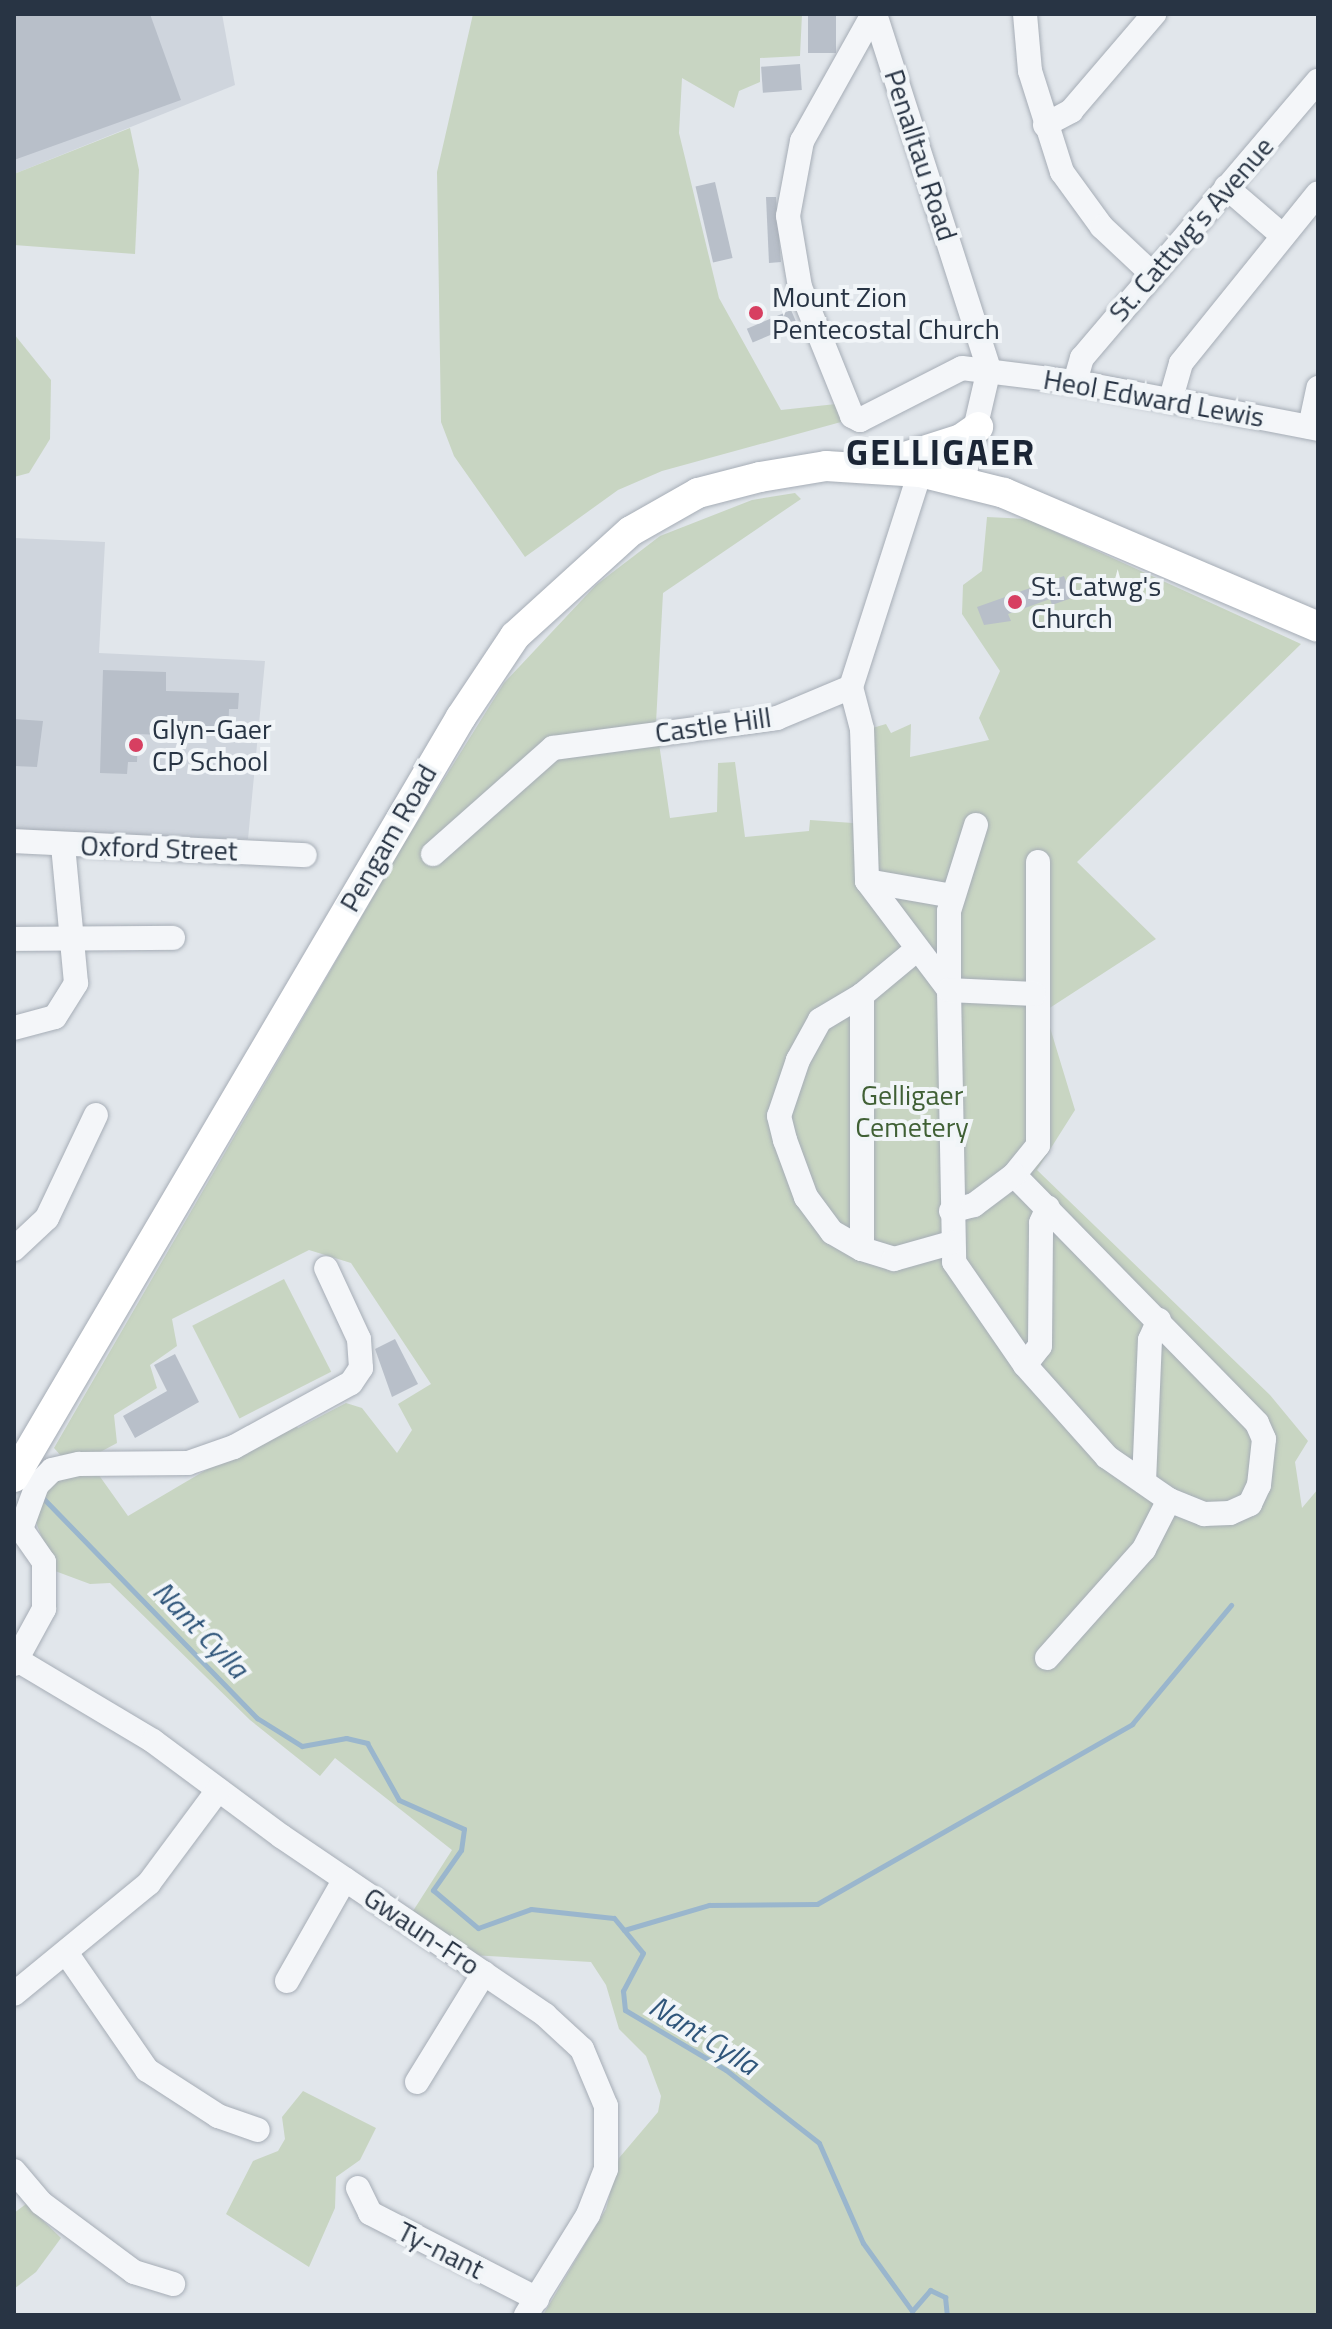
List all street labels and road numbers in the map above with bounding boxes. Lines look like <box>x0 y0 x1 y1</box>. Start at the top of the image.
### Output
street label: Penalltau Road <box>877 65 965 245</box>
street label: St. Cattwg's Avenue <box>1102 130 1280 328</box>
street label: Heol Edward Lewis <box>1041 362 1267 434</box>
street label: Castle Hill <box>653 700 773 750</box>
street label: Pengam Road <box>332 758 444 918</box>
street label: Oxford Street <box>80 828 238 868</box>
street label: Gwaun-Fro <box>358 1880 486 1982</box>
street label: Ty-nant <box>392 2214 490 2286</box>

